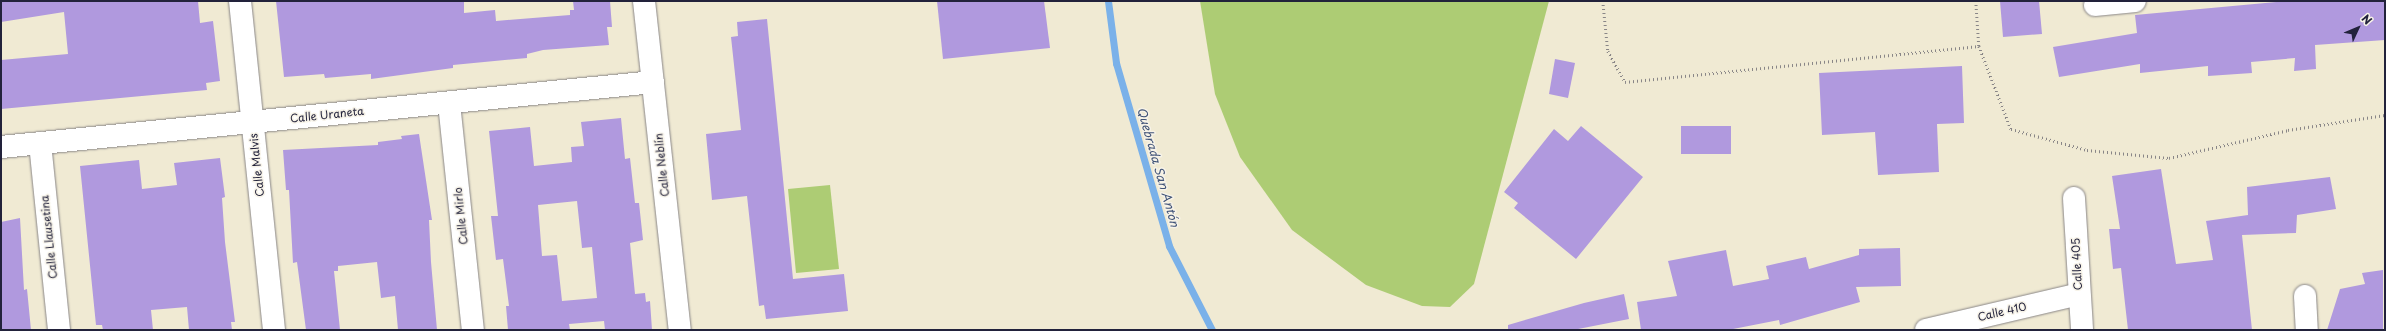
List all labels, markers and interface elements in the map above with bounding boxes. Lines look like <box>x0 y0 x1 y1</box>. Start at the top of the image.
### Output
north arrow <box>2338 8 2378 48</box>
text: N <box>2358 10 2376 28</box>
street label: Calle Uraneta <box>289 105 365 125</box>
water label: Quebrada San Antón <box>1134 106 1182 228</box>
street label: Calle Malvis <box>247 132 267 198</box>
street label: Calle Neblín <box>652 132 672 198</box>
street label: Calle Mirlo <box>451 187 471 245</box>
street label: Calle Llausetina <box>38 194 60 280</box>
street label: Calle 405 <box>2069 237 2085 291</box>
street label: Calle 410 <box>1976 300 2028 324</box>

